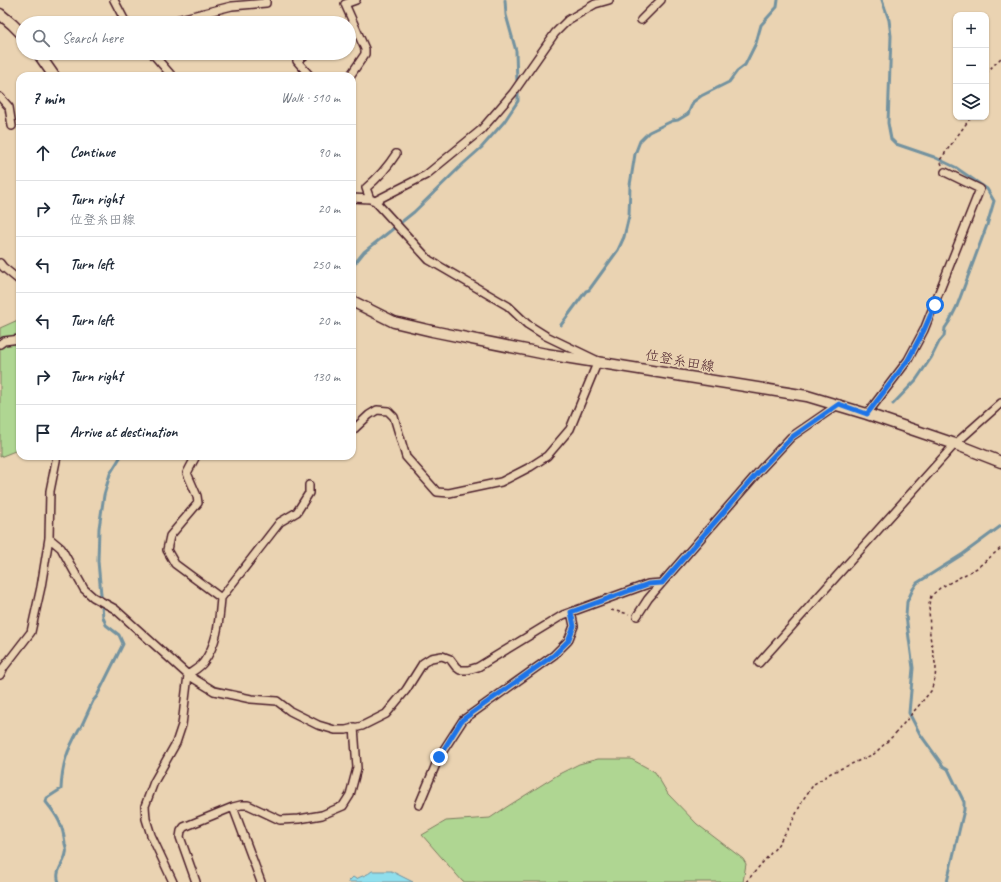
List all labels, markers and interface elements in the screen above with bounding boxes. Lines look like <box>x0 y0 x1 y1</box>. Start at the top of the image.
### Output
map controls <box>953 12 989 120</box>
button: + <box>953 12 989 48</box>
search box <box>16 16 356 60</box>
icon: search <box>30 27 52 49</box>
text: Search here <box>62 29 123 48</box>
button: − <box>953 48 989 84</box>
button: layers <box>953 84 989 120</box>
text: 7 min <box>32 88 65 109</box>
text: Walk · 510 m <box>281 90 340 106</box>
icon: ahead <box>32 142 54 164</box>
text: Continue <box>70 143 115 162</box>
text: 90 m <box>318 145 340 161</box>
text: Turn right <box>70 190 123 209</box>
icon: right <box>32 198 54 220</box>
text: 20 m <box>318 201 340 217</box>
text: 位登糸田線 <box>70 212 135 228</box>
icon: left <box>32 254 54 276</box>
text: Turn left <box>70 255 113 274</box>
text: 250 m <box>312 257 340 273</box>
route start <box>926 296 944 314</box>
icon: left <box>32 310 54 332</box>
text: Turn left <box>70 311 113 330</box>
text: 20 m <box>318 313 340 329</box>
street label: 位登糸田線 <box>644 347 716 375</box>
icon: right <box>32 366 54 388</box>
text: Turn right <box>70 367 123 386</box>
text: 130 m <box>312 369 340 385</box>
icon: arrive <box>32 422 54 444</box>
text: Arrive at destination <box>70 423 177 442</box>
route end <box>430 748 448 766</box>

